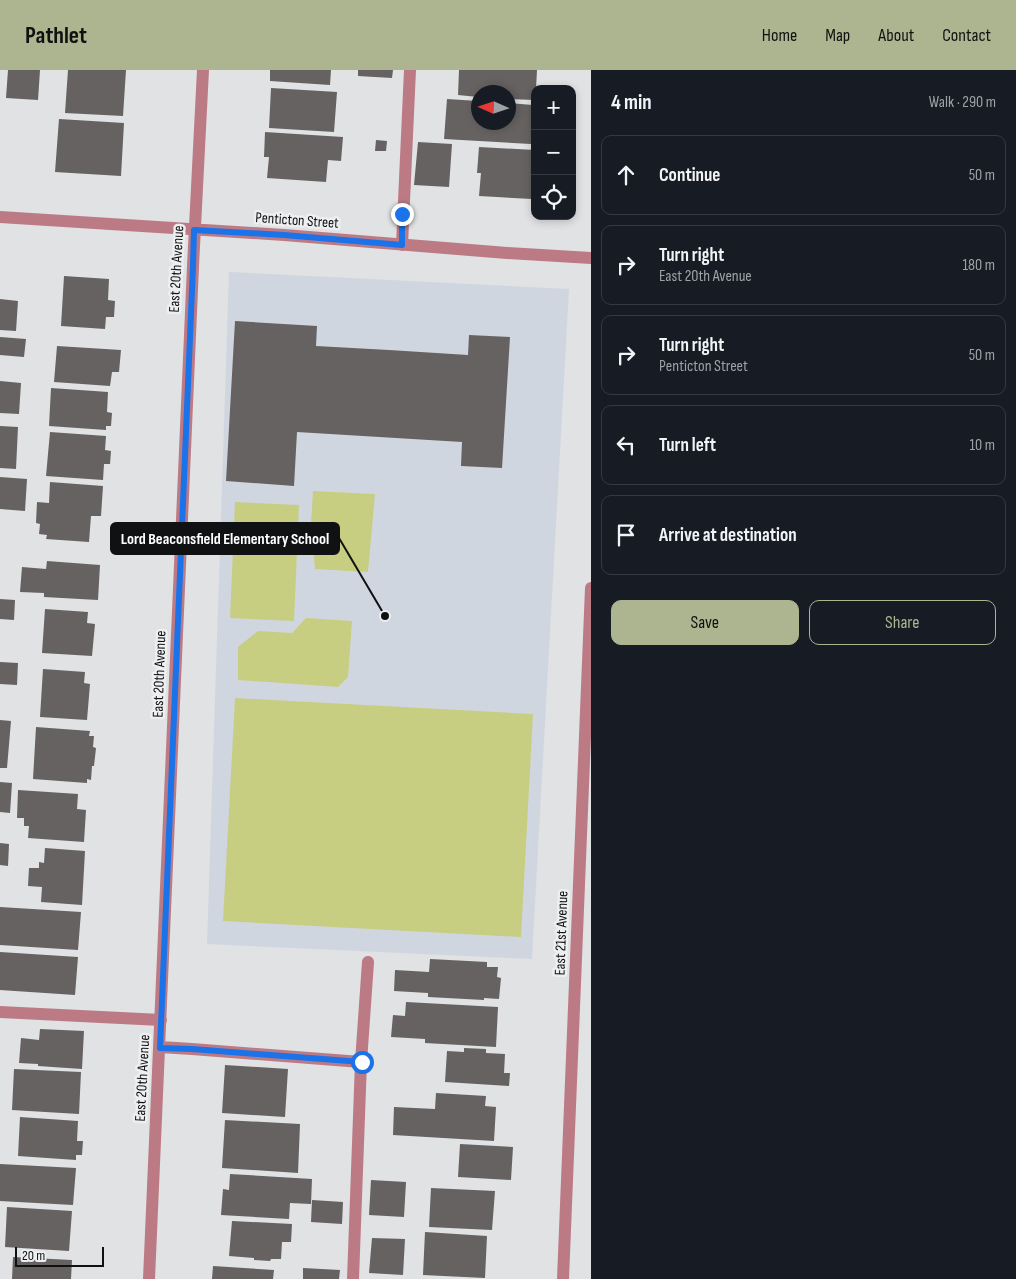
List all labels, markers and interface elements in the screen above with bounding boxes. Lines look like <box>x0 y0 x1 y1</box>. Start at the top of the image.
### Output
text: Pathlet <box>25 21 87 50</box>
text: Home <box>762 25 797 46</box>
text: Map <box>825 25 850 46</box>
text: About <box>878 25 914 46</box>
text: Contact <box>942 25 991 46</box>
north arrow <box>471 85 516 130</box>
map controls <box>531 85 576 220</box>
button: + <box>531 85 576 130</box>
text: 4 min <box>611 90 652 115</box>
text: Walk · 290 m <box>929 93 996 112</box>
button: − <box>531 130 576 175</box>
icon: ahead <box>612 161 640 189</box>
text: Continue <box>659 164 720 187</box>
text: 50 m <box>969 166 995 185</box>
button: locate <box>531 175 576 220</box>
route end <box>391 203 414 226</box>
street label: Penticton Street <box>255 208 340 233</box>
street label: East 20th Avenue <box>165 225 188 313</box>
text: Turn right <box>659 244 724 267</box>
icon: right <box>612 251 640 279</box>
text: 180 m <box>962 256 995 275</box>
text: East 20th Avenue <box>659 267 752 286</box>
text: Turn right <box>659 334 724 357</box>
icon: right <box>612 341 640 369</box>
text: 50 m <box>969 346 995 365</box>
text: Penticton Street <box>659 357 748 376</box>
icon: left <box>612 431 640 459</box>
text: Turn left <box>659 434 716 457</box>
text: 10 m <box>969 436 995 455</box>
icon: arrive <box>612 521 640 549</box>
callout: Lord Beaconsfield Elementary School <box>111 523 339 554</box>
text: Arrive at destination <box>659 524 797 547</box>
text: Lord Beaconsfield Elementary School <box>121 530 329 549</box>
button: Save <box>611 600 799 645</box>
button: Share <box>809 600 996 645</box>
street label: East 20th Avenue <box>148 630 171 718</box>
street label: East 21st Avenue <box>551 890 572 976</box>
street label: East 20th Avenue <box>131 1034 154 1122</box>
route start <box>351 1051 374 1074</box>
scale bar <box>15 1244 104 1267</box>
text: 20 m <box>22 1247 45 1264</box>

